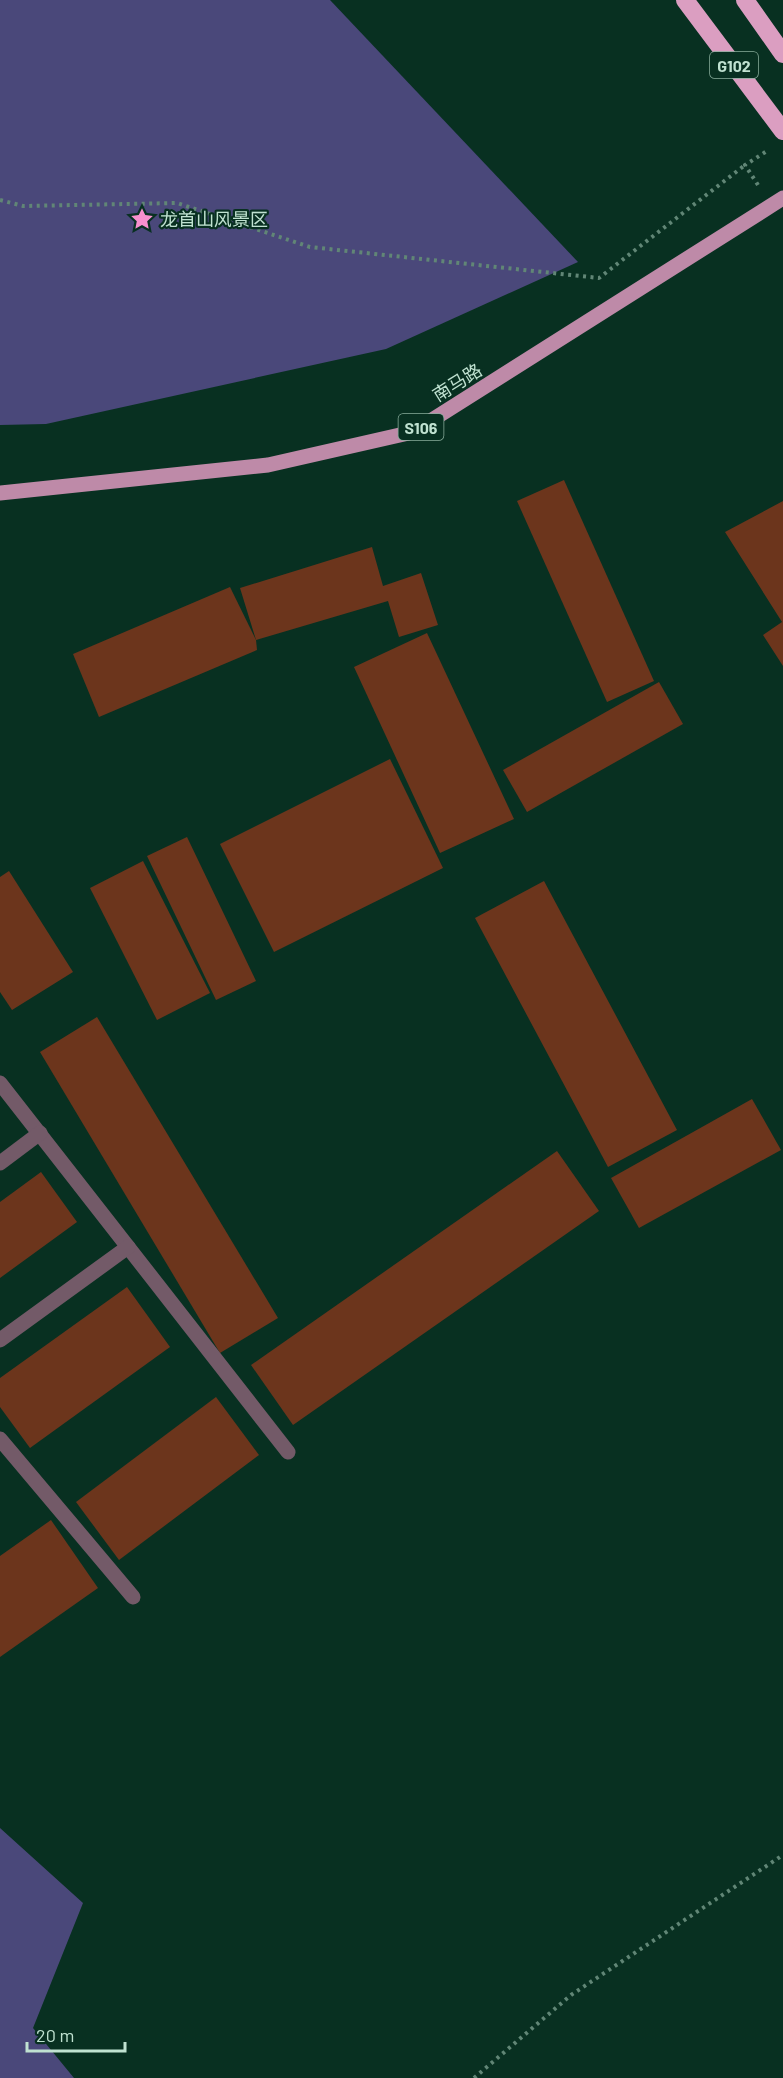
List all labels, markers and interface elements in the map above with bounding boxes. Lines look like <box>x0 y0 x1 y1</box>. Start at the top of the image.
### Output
road number: G102 <box>710 52 758 78</box>
place icon: 龙首山风景区 <box>129 206 155 232</box>
place label: 龙首山风景区 <box>160 208 268 230</box>
street label: 南马路 <box>428 358 486 406</box>
road number: S106 <box>398 414 444 440</box>
scale bar <box>27 2015 124 2053</box>
text: 20 m <box>36 2024 74 2046</box>

